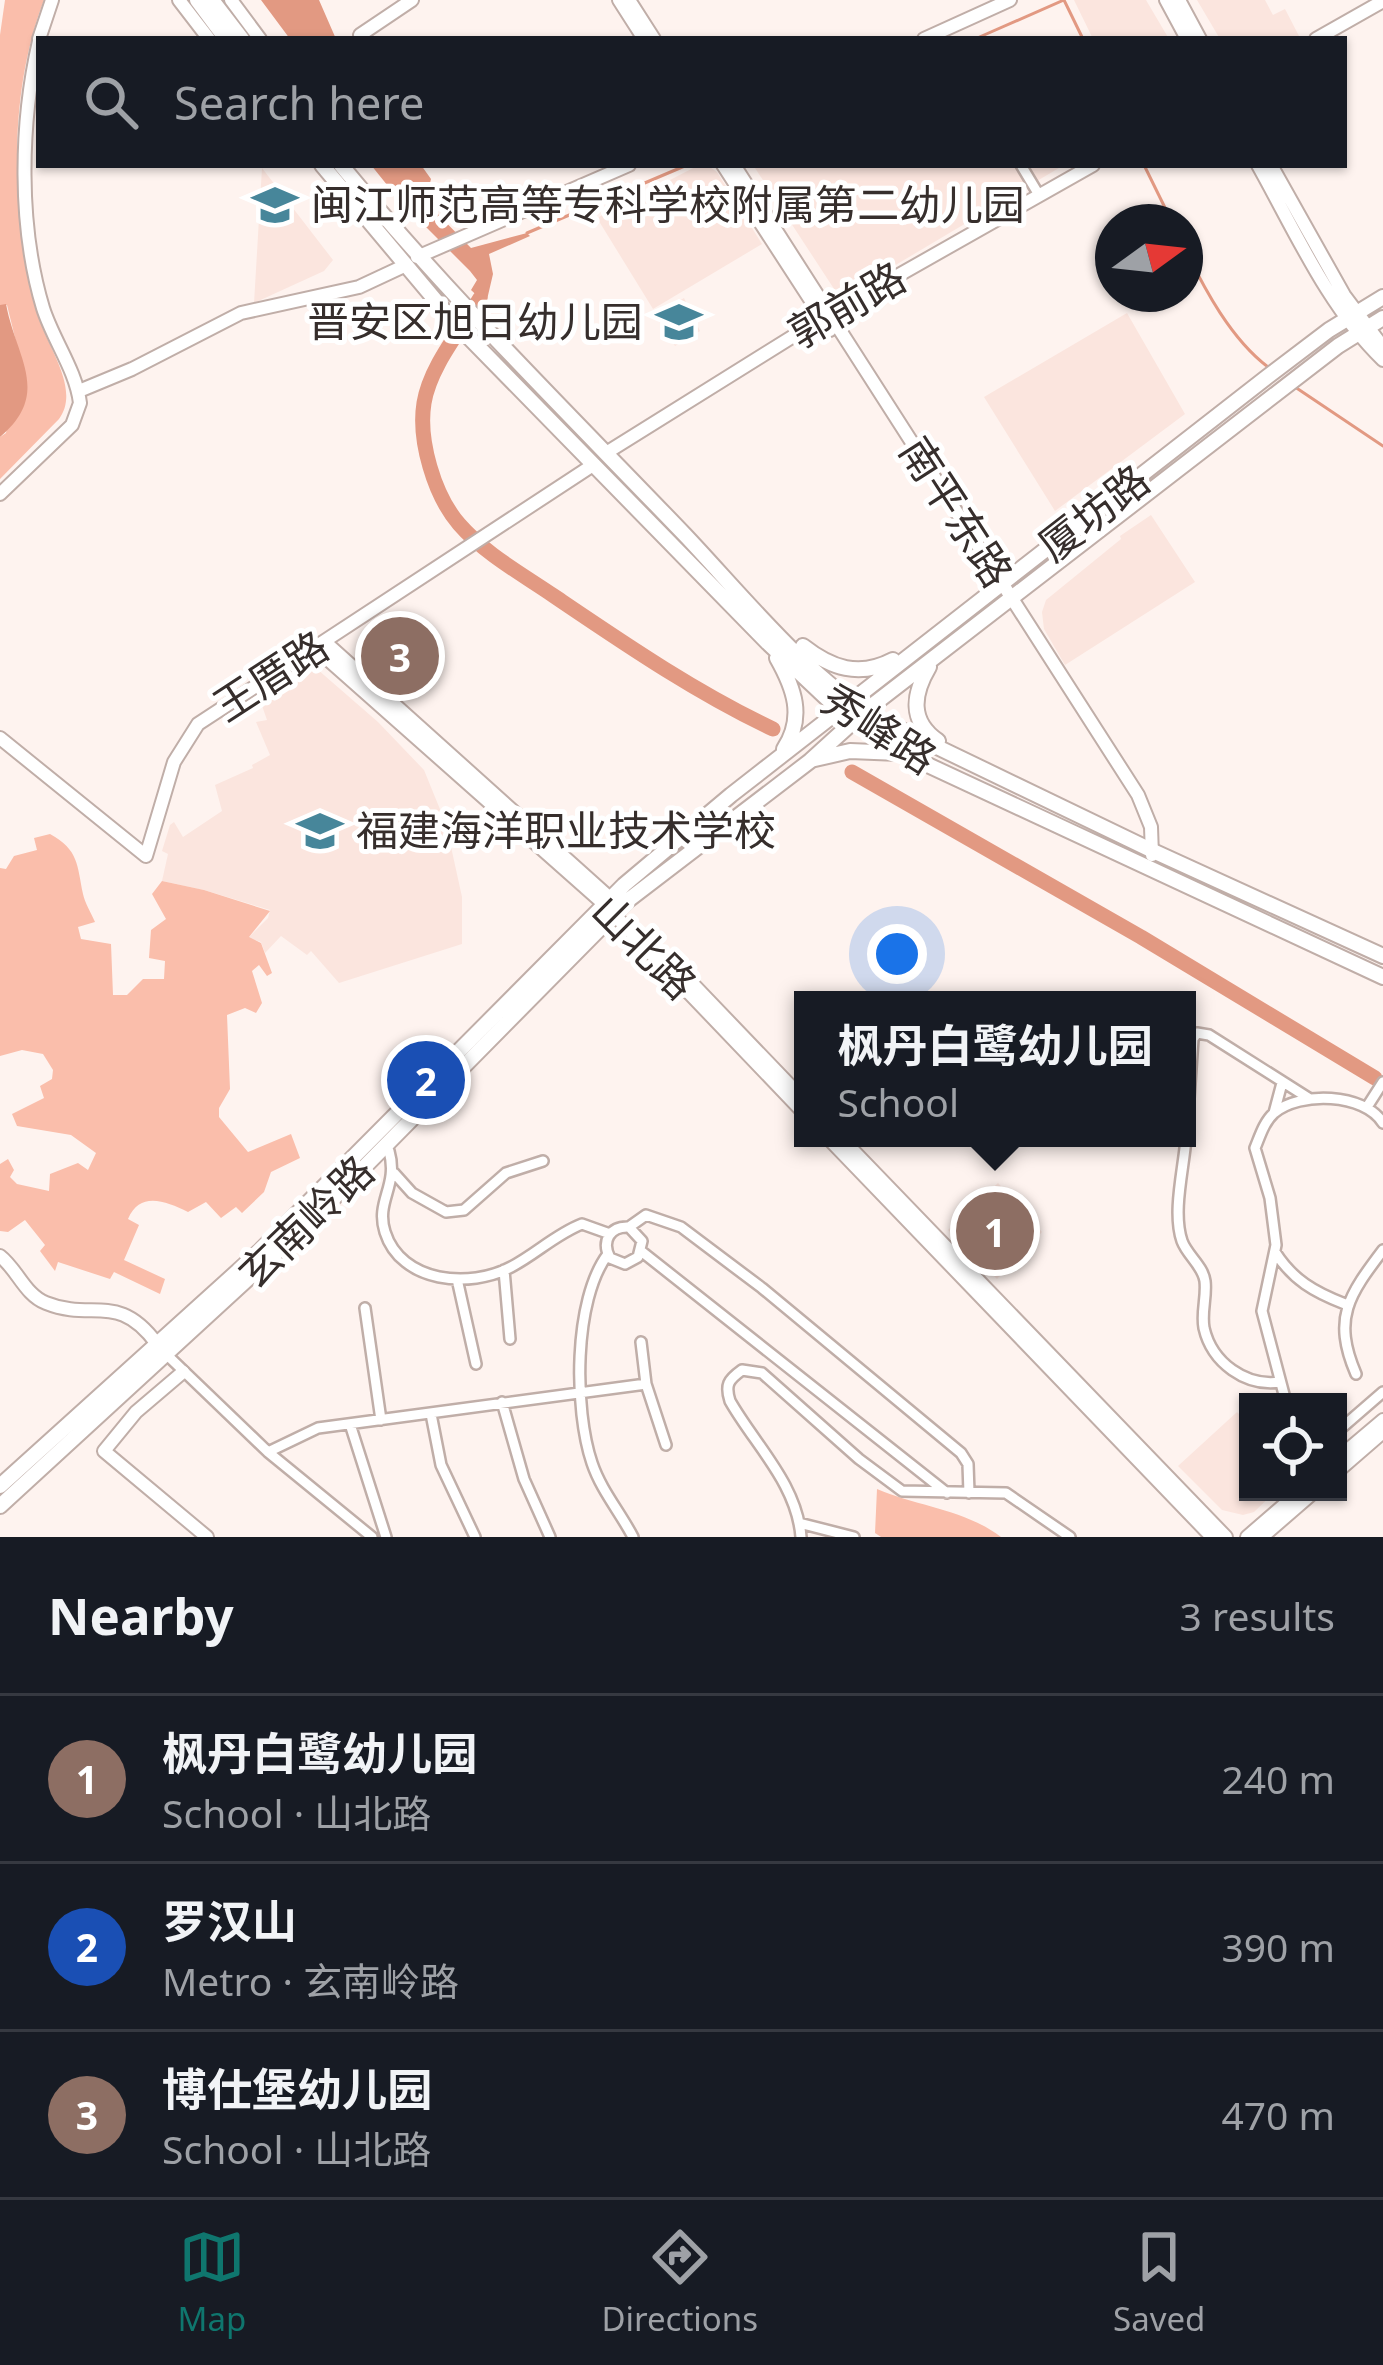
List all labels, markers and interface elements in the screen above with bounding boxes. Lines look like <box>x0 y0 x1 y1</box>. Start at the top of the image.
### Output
search box <box>36 36 1347 168</box>
icon: search <box>78 69 144 135</box>
text: Search here <box>174 72 424 133</box>
place label: 闽江师范高等专科学校附属第二幼儿园 <box>311 175 1025 232</box>
school or university icon: 闽江师范高等专科学校附属第二幼儿园 <box>250 180 300 230</box>
north arrow <box>1095 204 1203 312</box>
street label: 郭前路 <box>777 248 915 360</box>
place label: 晋安区旭日幼儿园 <box>307 292 643 349</box>
school or university icon: 晋安区旭日幼儿园 <box>654 297 704 347</box>
street label: 南平东路 <box>888 425 1027 597</box>
street label: 厦坊路 <box>1026 451 1160 573</box>
pin: 3 <box>361 611 439 701</box>
street label: 王厝路 <box>202 617 339 733</box>
street label: 秀峰路 <box>811 670 948 786</box>
place label: 福建海洋职业技术学校 <box>356 801 776 858</box>
school or university icon: 福建海洋职业技术学校 <box>295 806 345 856</box>
street label: 山北路 <box>580 881 710 1011</box>
your location <box>867 924 927 984</box>
popup <box>794 991 1196 1147</box>
text: 枫丹白鹭幼儿园 <box>837 1014 1153 1075</box>
pin: 2 <box>387 1035 465 1125</box>
text: School <box>837 1075 959 1128</box>
street label: 玄南岭路 <box>225 1142 385 1300</box>
pin: 1 <box>956 1186 1034 1276</box>
map controls <box>1239 1393 1347 1501</box>
button: locate <box>1239 1393 1347 1501</box>
text: Nearby <box>48 1580 234 1650</box>
text: 3 results <box>1180 1589 1335 1642</box>
text: 枫丹白鹭幼儿园 <box>162 1722 477 1783</box>
text: 1 <box>76 1752 98 1805</box>
text: 240 m <box>1221 1752 1335 1805</box>
text: School · 山北路 <box>162 1786 431 1839</box>
text: 罗汉山 <box>162 1890 297 1951</box>
text: 2 <box>76 1920 98 1973</box>
text: 390 m <box>1221 1920 1335 1973</box>
text: Metro · 玄南岭路 <box>162 1954 459 2007</box>
text: 博仕堡幼儿园 <box>162 2058 432 2119</box>
text: 3 <box>76 2088 98 2141</box>
text: 470 m <box>1221 2088 1335 2141</box>
text: School · 山北路 <box>162 2122 431 2175</box>
tab: Map <box>178 2224 246 2341</box>
tab: Directions <box>601 2224 758 2341</box>
tab: Saved <box>1113 2224 1205 2341</box>

